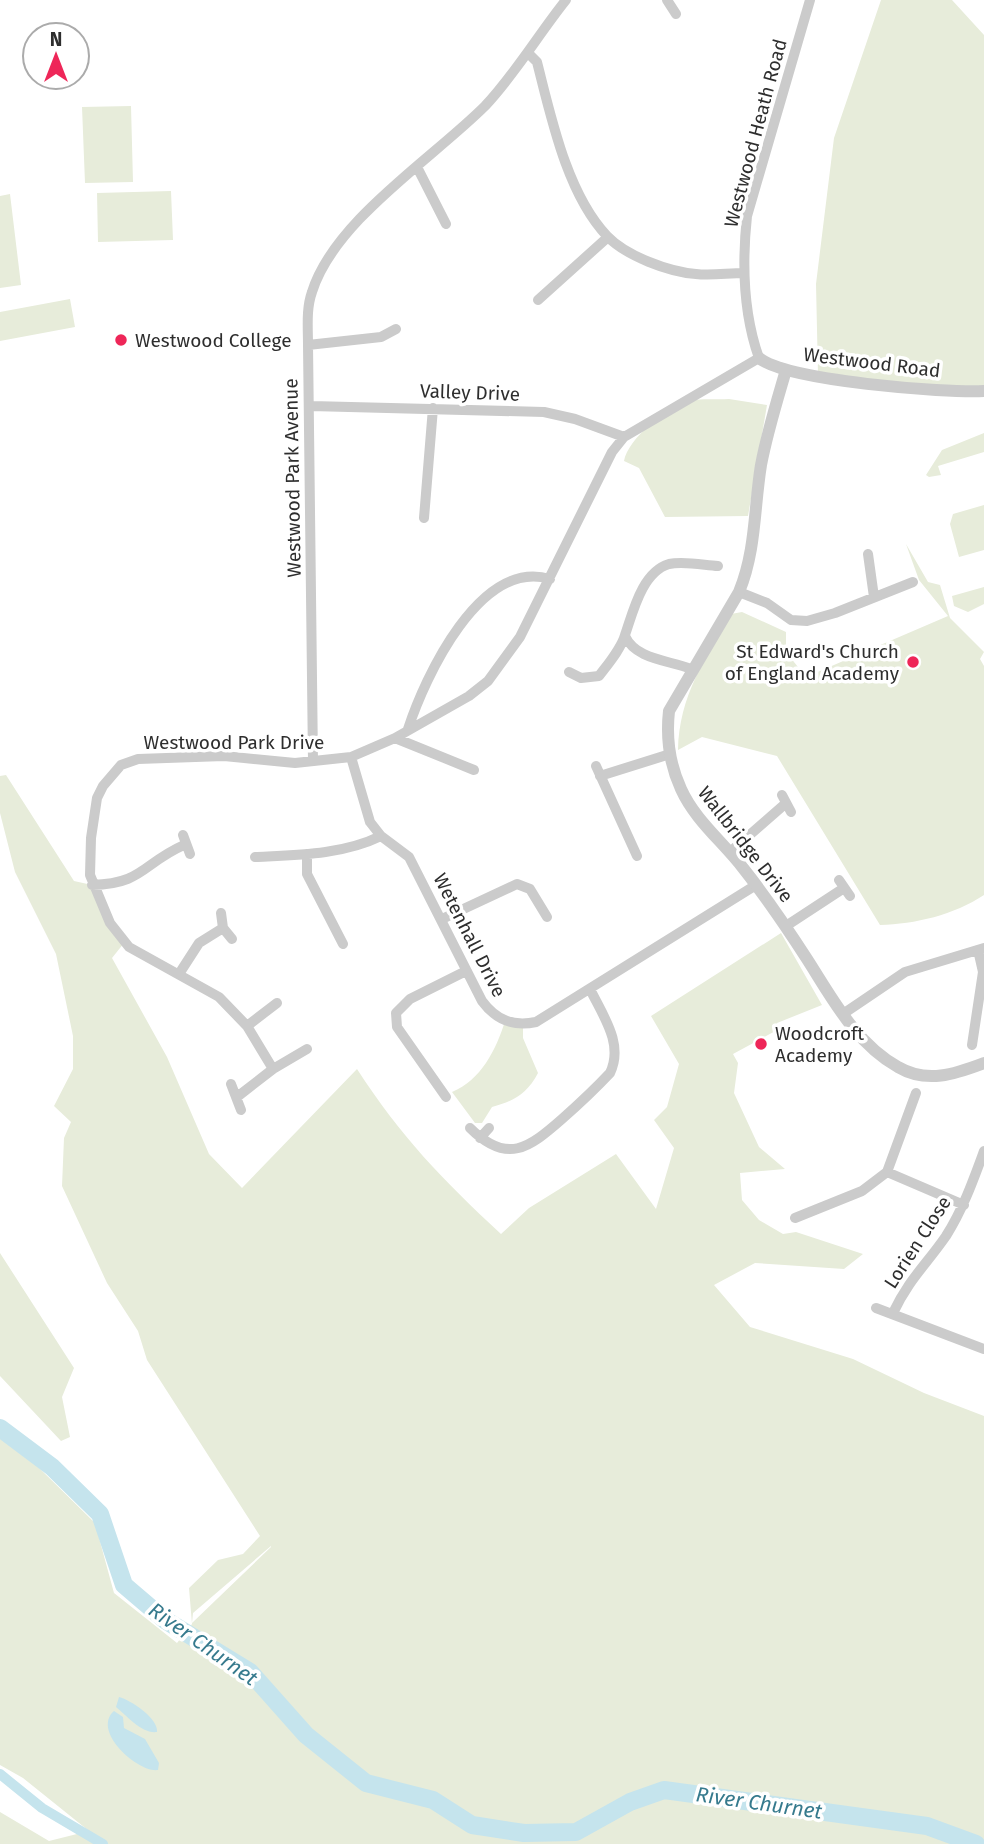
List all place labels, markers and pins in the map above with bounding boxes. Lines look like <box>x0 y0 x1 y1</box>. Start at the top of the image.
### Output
place label: Westwood College <box>135 329 292 352</box>
marker: Westwood College <box>113 332 129 348</box>
place label: St Edward's Church of England Academy <box>725 640 900 685</box>
marker: St Edward's Church of England Academy <box>905 654 921 670</box>
place label: Woodcroft Academy <box>775 1022 864 1067</box>
marker: Woodcroft Academy <box>753 1036 769 1052</box>

